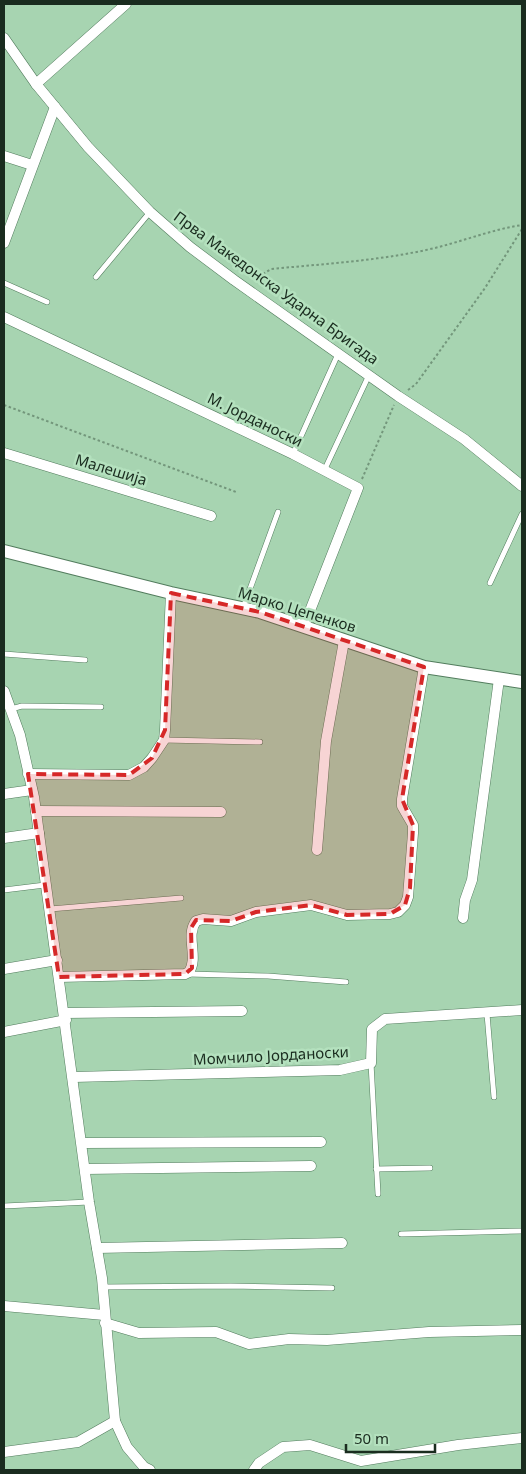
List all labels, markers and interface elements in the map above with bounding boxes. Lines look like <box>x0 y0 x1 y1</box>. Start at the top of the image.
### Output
street label: Прва Македонска Ударна Бригада <box>170 206 383 368</box>
street label: М. Јорданоски <box>204 387 306 451</box>
street label: Малешија <box>73 449 150 489</box>
street label: Марко Цепенков <box>236 582 359 637</box>
street label: Момчило Јорданоски <box>193 1041 349 1069</box>
scale bar <box>346 1422 435 1454</box>
text: 50 m <box>354 1428 389 1448</box>

